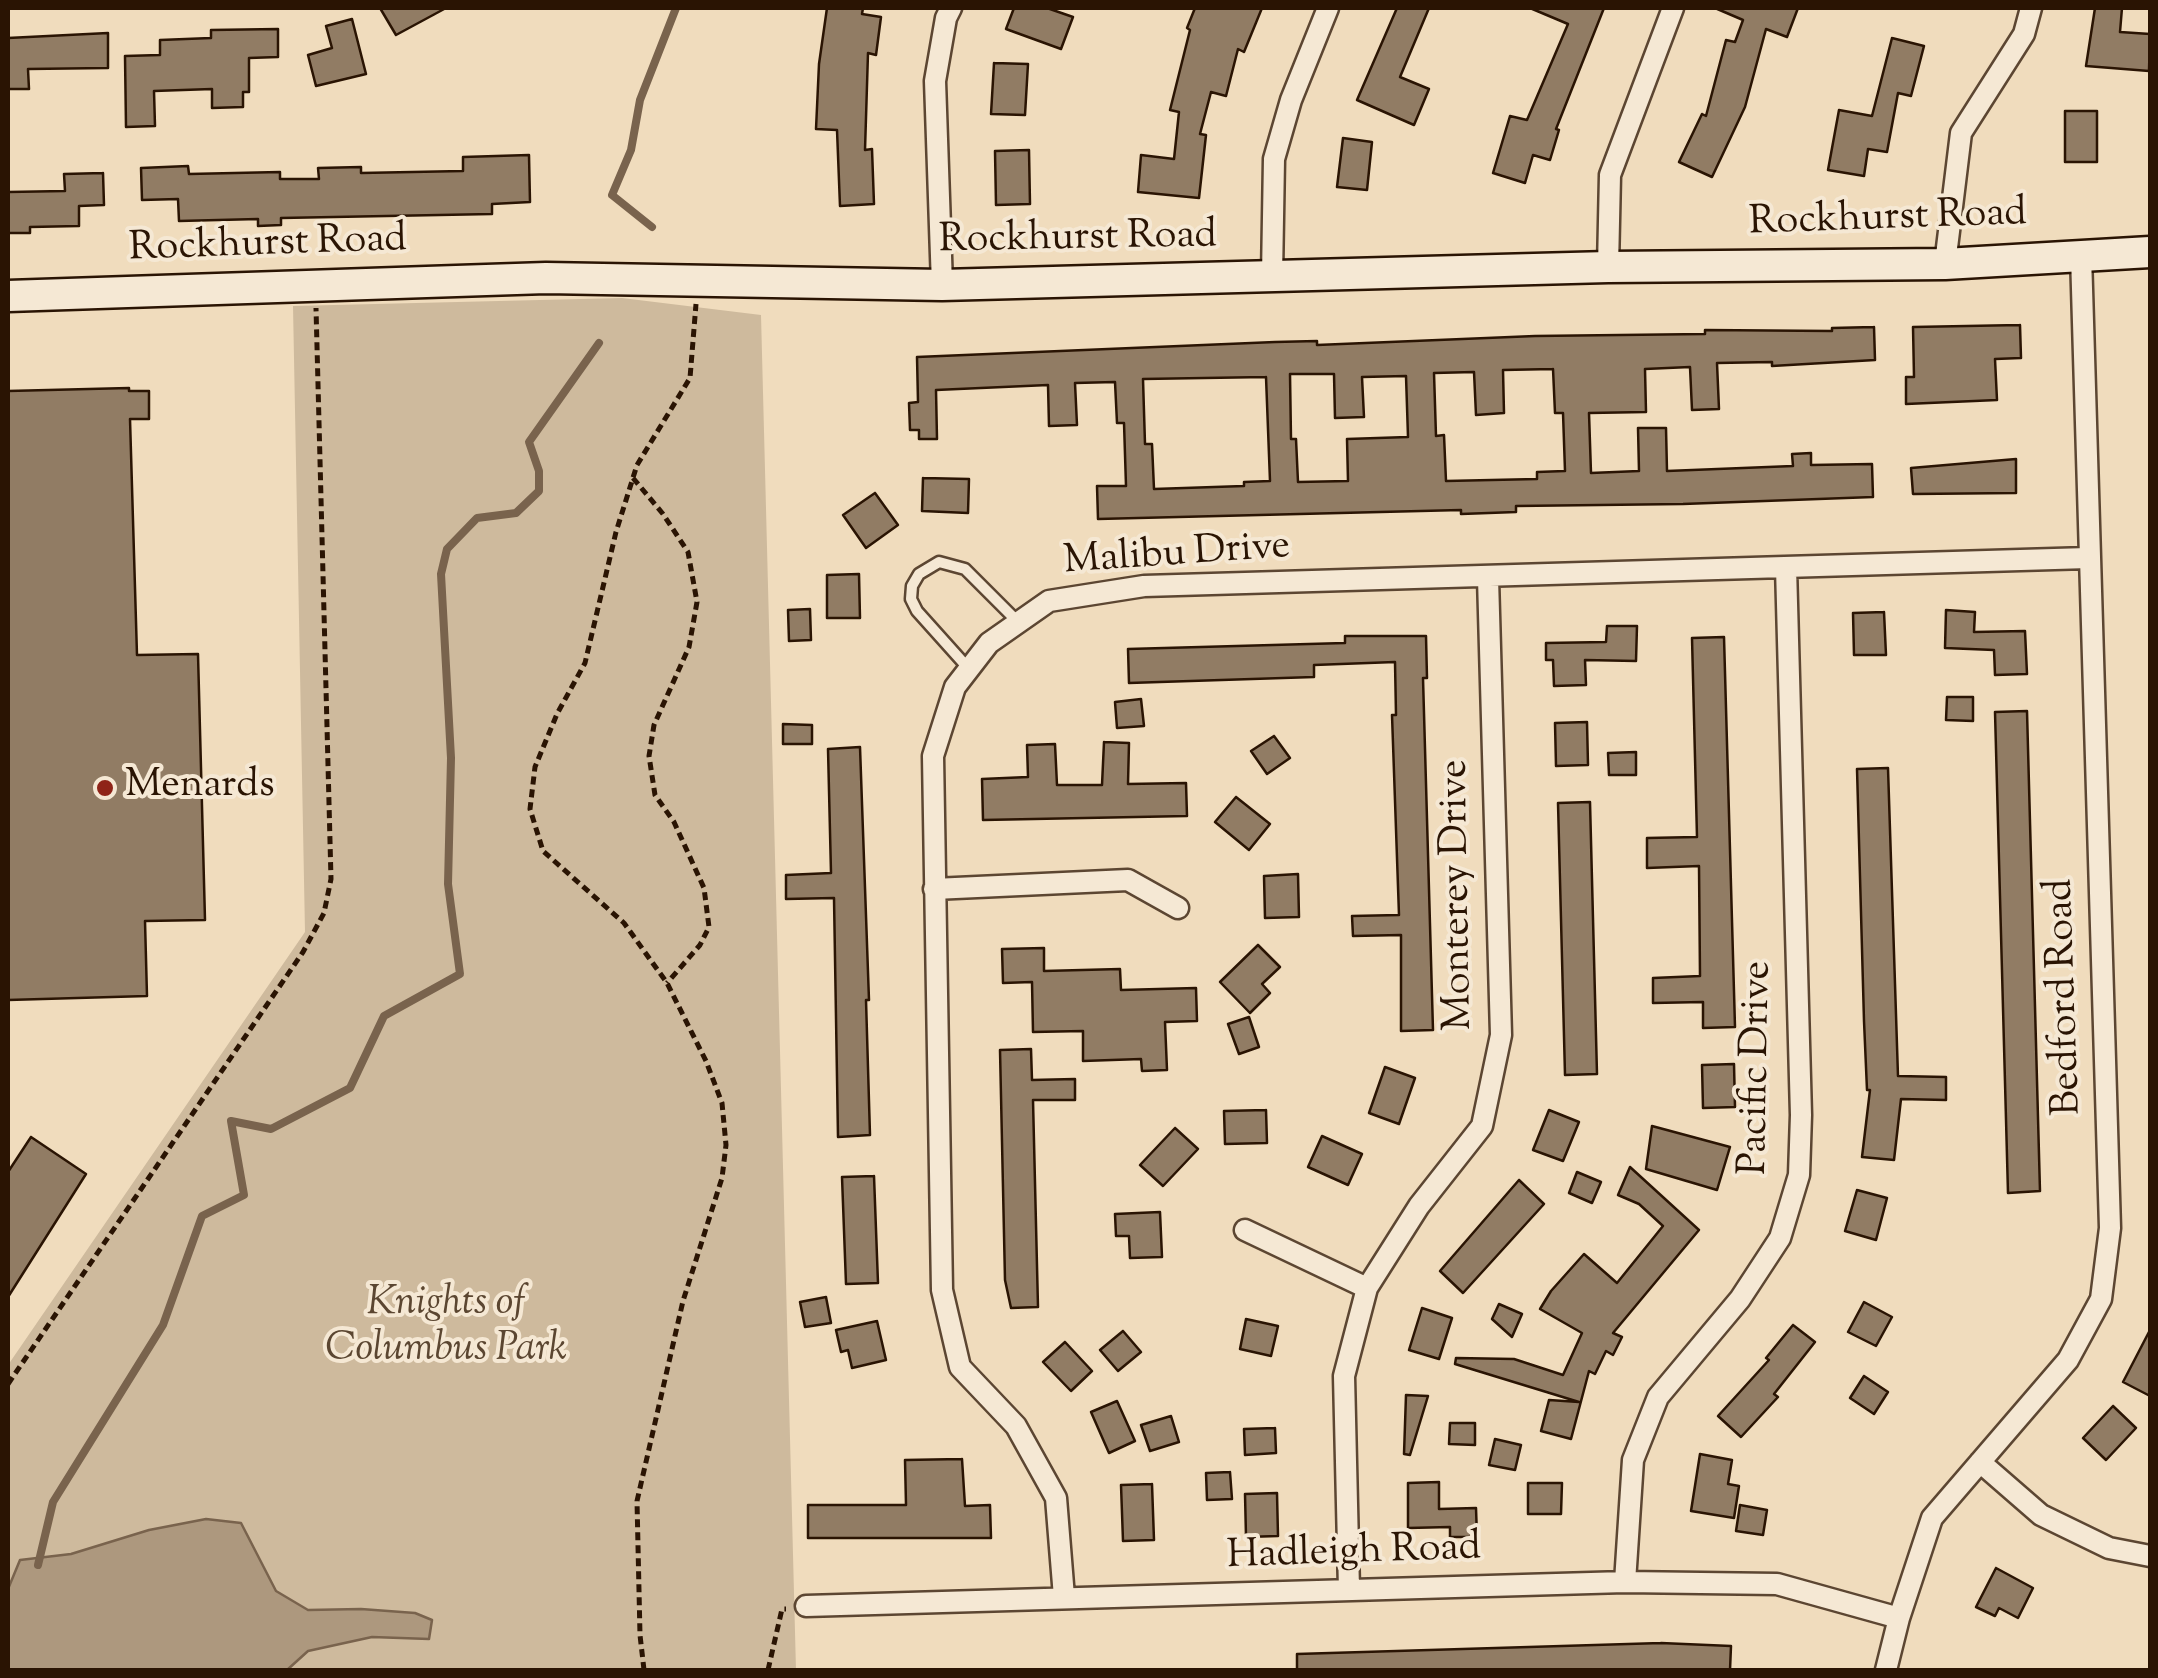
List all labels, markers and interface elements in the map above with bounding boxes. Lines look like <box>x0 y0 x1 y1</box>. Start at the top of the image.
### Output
street label: Rockhurst Road <box>1748 192 2028 250</box>
street label: Rockhurst Road <box>939 215 1217 267</box>
street label: Rockhurst Road <box>128 218 408 276</box>
street label: Malibu Drive <box>1062 525 1292 589</box>
street label: Monterey Drive <box>1434 759 1486 1031</box>
place label: Menards <box>125 764 275 812</box>
marker: Menards <box>94 777 116 799</box>
street label: Bedford Road <box>2039 878 2095 1116</box>
street label: Pacific Drive <box>1733 961 1785 1175</box>
park label: Knights of Columbus Park <box>325 1282 567 1376</box>
street label: Hadleigh Road <box>1226 1527 1482 1583</box>

